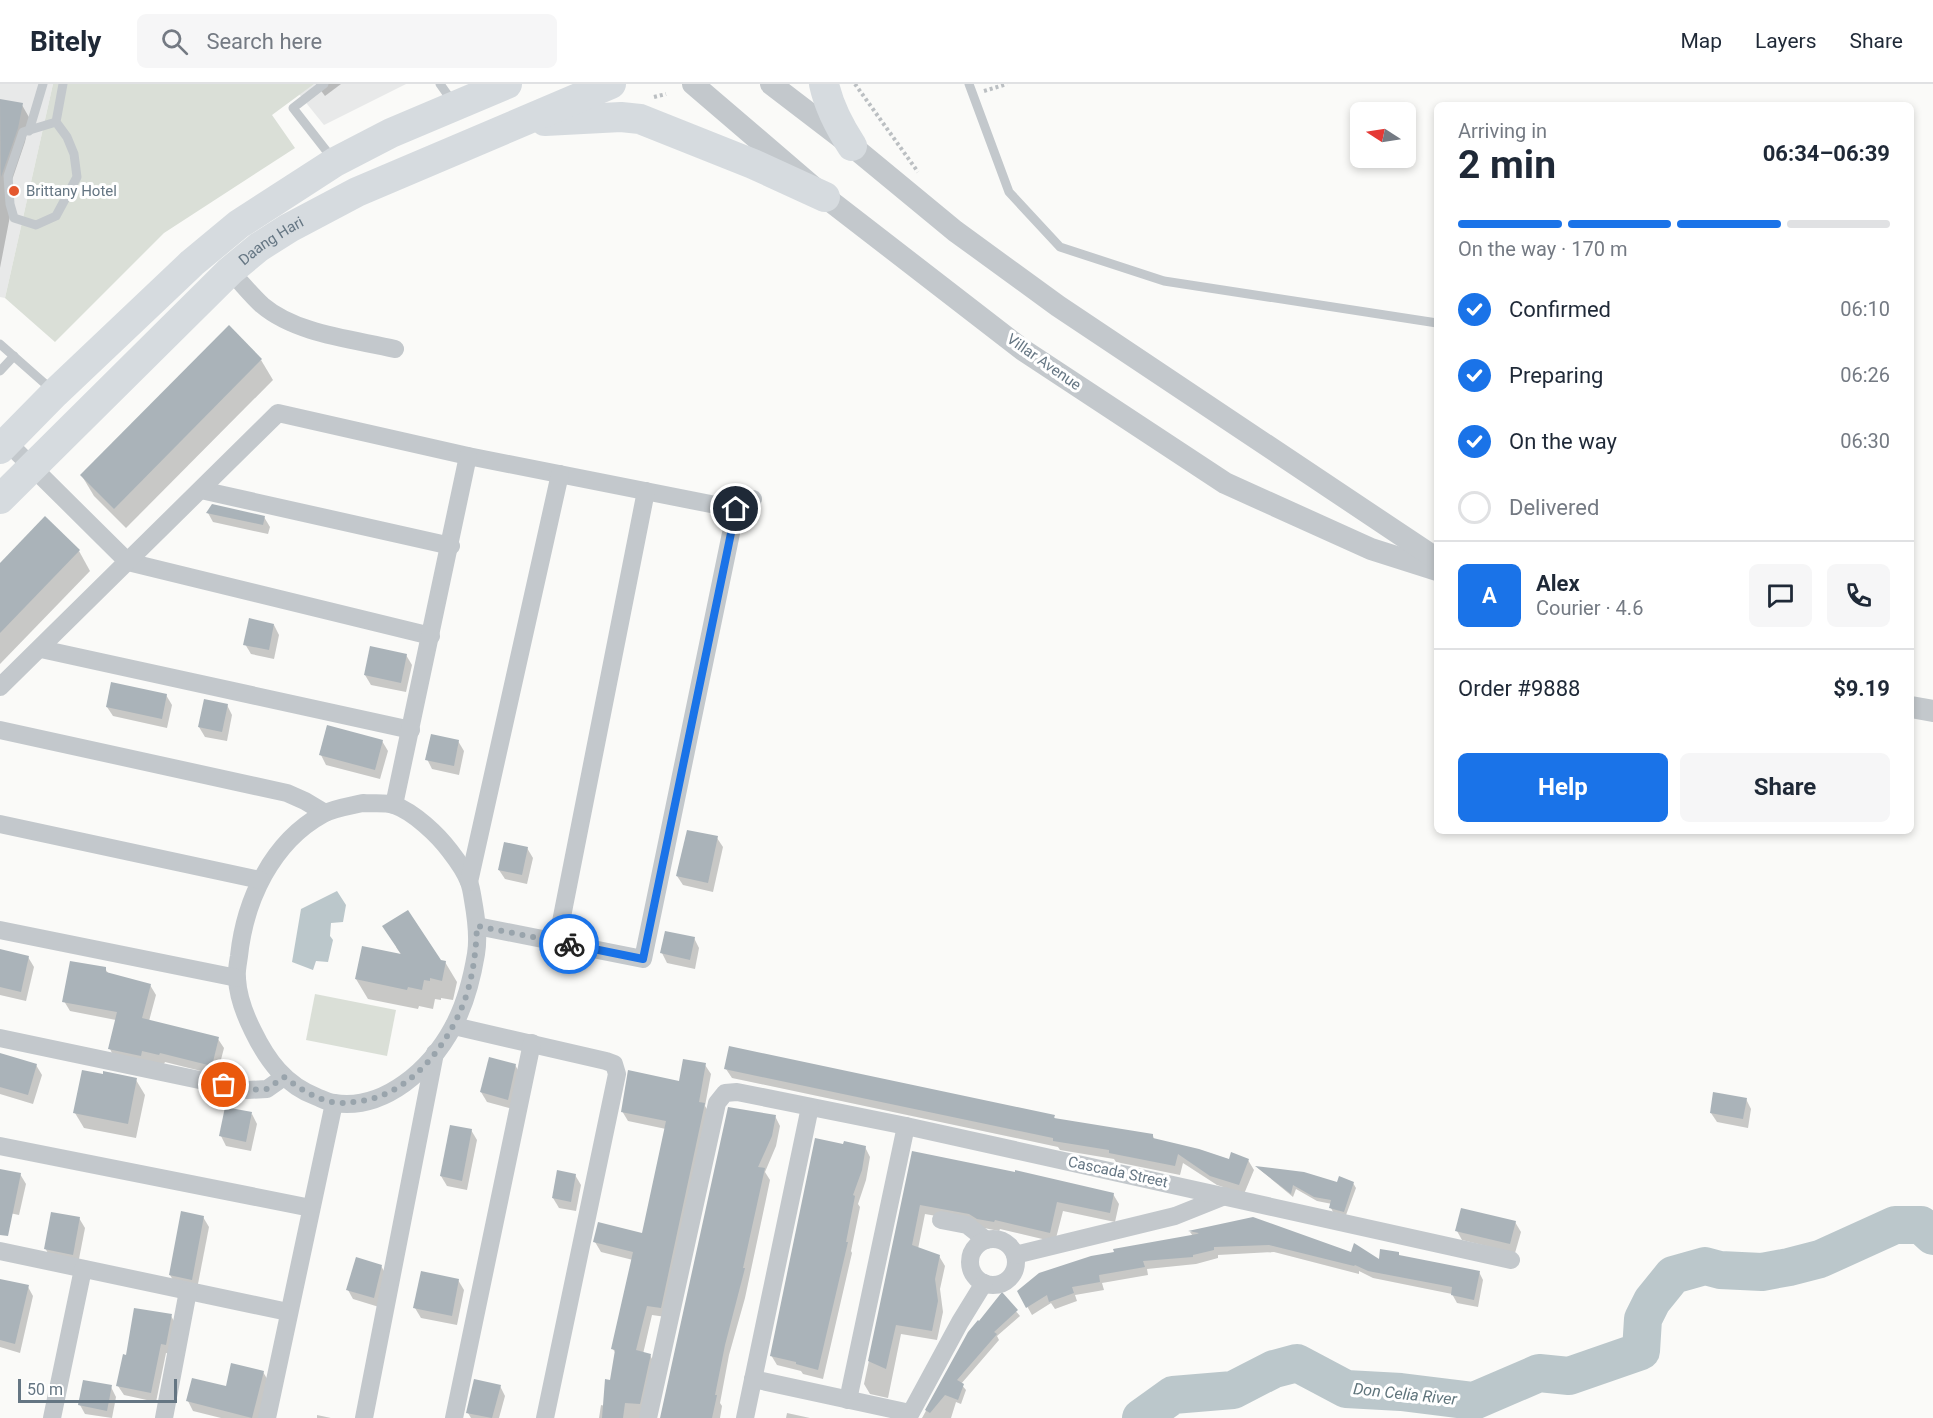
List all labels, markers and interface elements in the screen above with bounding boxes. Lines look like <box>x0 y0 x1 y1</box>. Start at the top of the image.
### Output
search box <box>137 14 557 68</box>
text: Bitely <box>30 25 101 58</box>
icon: search <box>158 25 191 58</box>
text: Search here <box>206 29 322 54</box>
text: Map <box>1680 29 1722 53</box>
text: Layers <box>1755 29 1816 53</box>
text: Share <box>1849 29 1903 53</box>
north arrow <box>1350 102 1416 168</box>
map controls <box>1350 102 1416 168</box>
text: Arriving in <box>1458 119 1547 143</box>
text: 06:34–06:39 <box>1763 141 1890 166</box>
text: 2 min <box>1458 142 1556 188</box>
place label: Brittany Hotel <box>26 182 117 200</box>
marker: Brittany Hotel <box>7 184 21 198</box>
street label: Daang Hari <box>235 213 307 269</box>
text: On the way · 170 m <box>1458 237 1627 261</box>
icon: check <box>1458 293 1491 326</box>
text: Confirmed <box>1509 297 1611 322</box>
text: 06:10 <box>1840 297 1890 321</box>
street label: Villar Avenue <box>1003 330 1085 394</box>
icon: check <box>1458 359 1491 392</box>
text: Preparing <box>1509 363 1603 388</box>
text: 06:26 <box>1840 363 1890 387</box>
icon: check <box>1458 425 1491 458</box>
text: On the way <box>1509 429 1617 454</box>
text: 06:30 <box>1840 429 1890 453</box>
pin <box>710 483 761 534</box>
icon: home <box>719 492 752 525</box>
text: Delivered <box>1509 495 1599 520</box>
button: chat <box>1749 564 1812 627</box>
button: phone <box>1827 564 1890 627</box>
text: Alex <box>1536 571 1580 596</box>
text: A <box>1482 583 1497 608</box>
text: Courier · 4.6 <box>1536 596 1643 620</box>
text: Order #9888 <box>1458 676 1580 701</box>
text: $9.19 <box>1833 676 1890 701</box>
button: Help <box>1458 753 1668 822</box>
button: Share <box>1680 753 1890 822</box>
courier <box>539 914 599 974</box>
icon: bike <box>553 928 586 961</box>
pin <box>198 1059 249 1110</box>
icon: bag <box>207 1068 240 1101</box>
street label: Cascada Street <box>1066 1153 1170 1191</box>
scale bar <box>18 1376 177 1404</box>
water label: Don Celia River <box>1352 1379 1458 1409</box>
text: 50 m <box>27 1380 63 1399</box>

